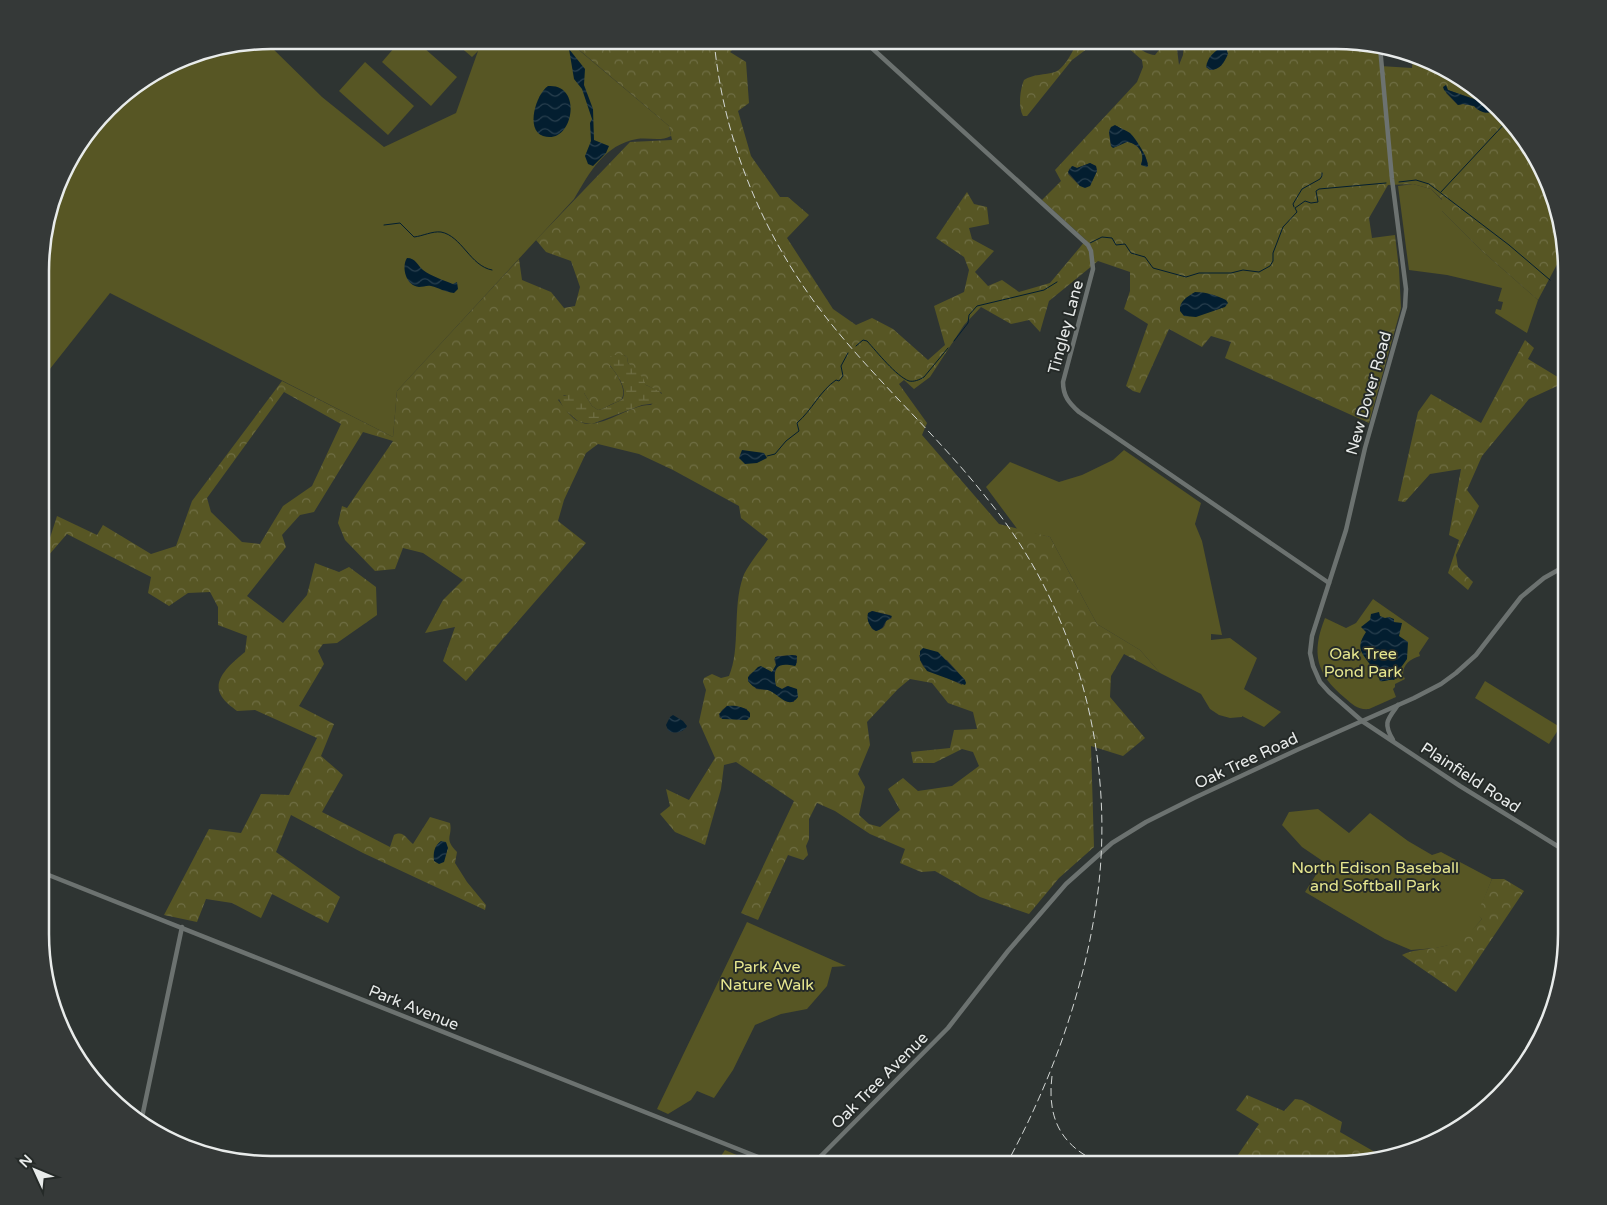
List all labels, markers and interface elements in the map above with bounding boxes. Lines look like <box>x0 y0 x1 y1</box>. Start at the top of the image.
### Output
street label: Tingley Lane <box>1044 278 1088 376</box>
street label: New Dover Road <box>1342 329 1396 457</box>
park label: Oak Tree Pond Park <box>1324 644 1402 682</box>
street label: Oak Tree Road <box>1192 728 1301 794</box>
street label: Plainfield Road <box>1417 738 1524 818</box>
park label: North Edison Baseball and Softball Park <box>1291 858 1459 896</box>
park label: Park Ave Nature Walk <box>720 957 814 995</box>
street label: Park Avenue <box>366 981 462 1035</box>
street label: Oak Tree Avenue <box>827 1028 932 1133</box>
north arrow <box>10 1145 60 1195</box>
text: N <box>16 1151 36 1171</box>

